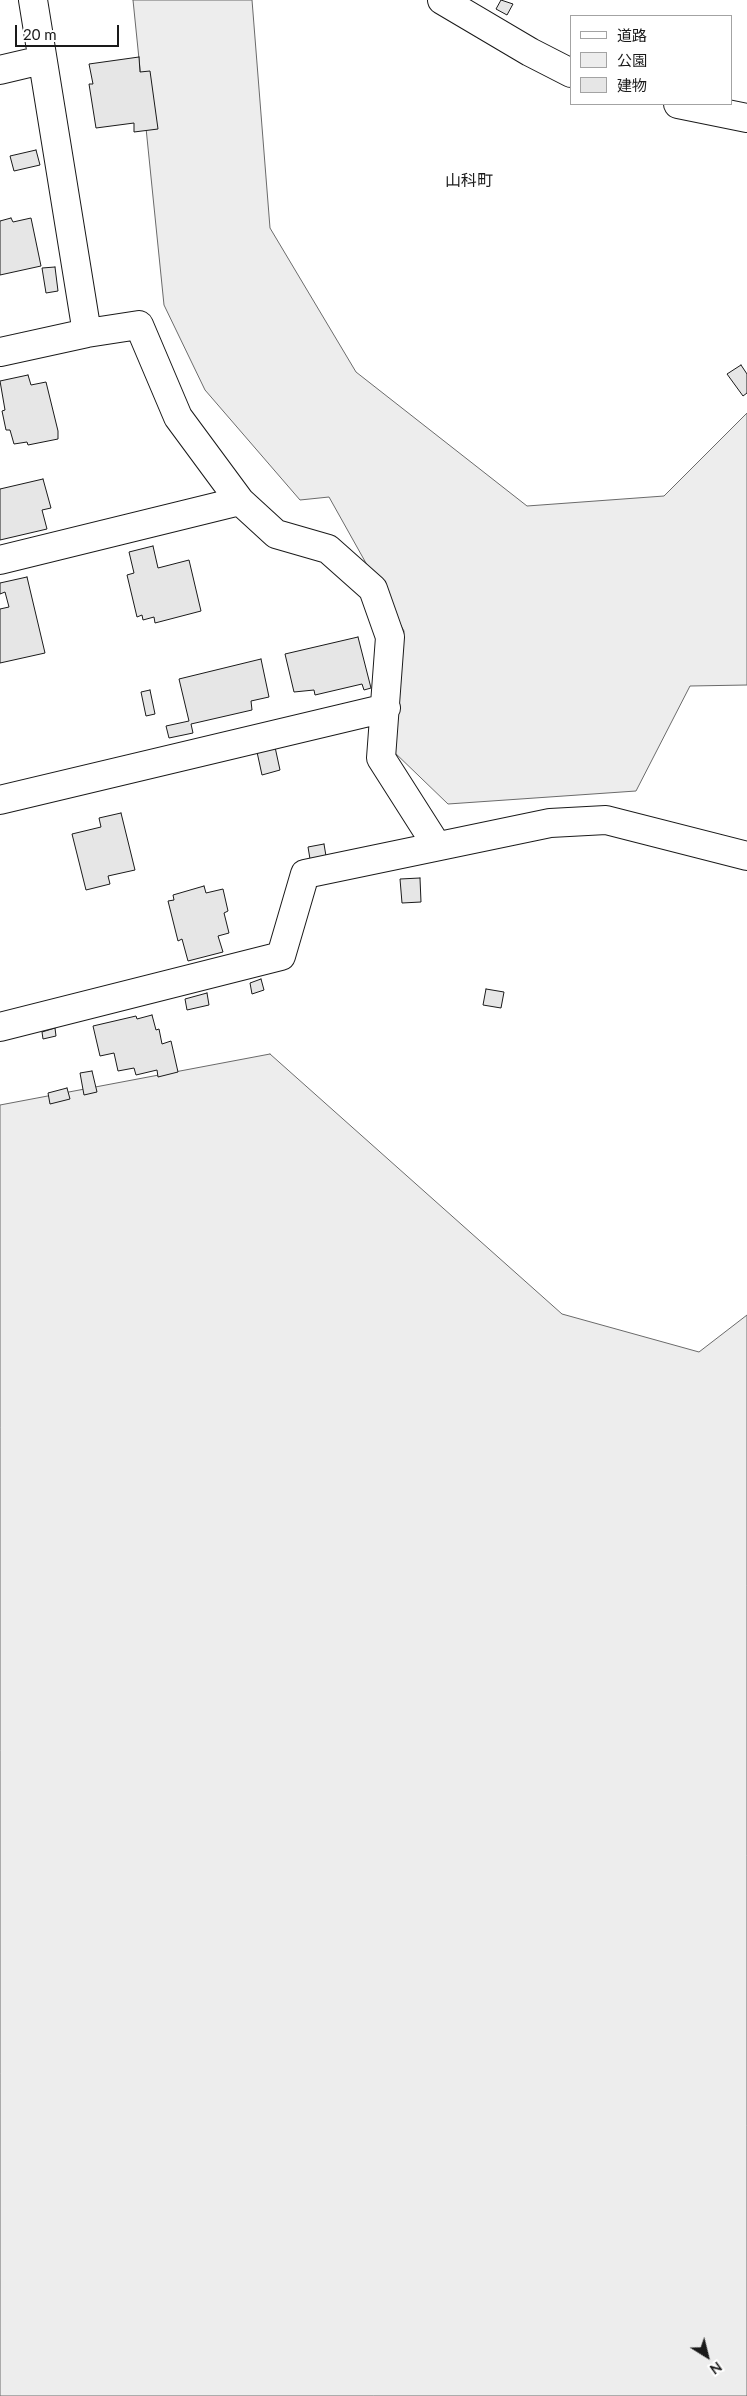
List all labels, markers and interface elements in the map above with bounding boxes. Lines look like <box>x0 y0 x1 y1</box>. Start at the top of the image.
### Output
scale bar <box>18 15 121 47</box>
legend <box>570 15 732 105</box>
text: 20 m <box>23 25 57 43</box>
text: 道路 <box>617 26 647 44</box>
text: 公園 <box>617 51 647 69</box>
text: 建物 <box>617 76 647 94</box>
district label: 山科町 <box>445 171 493 191</box>
north arrow <box>682 2331 732 2381</box>
text: N <box>707 2358 725 2379</box>

